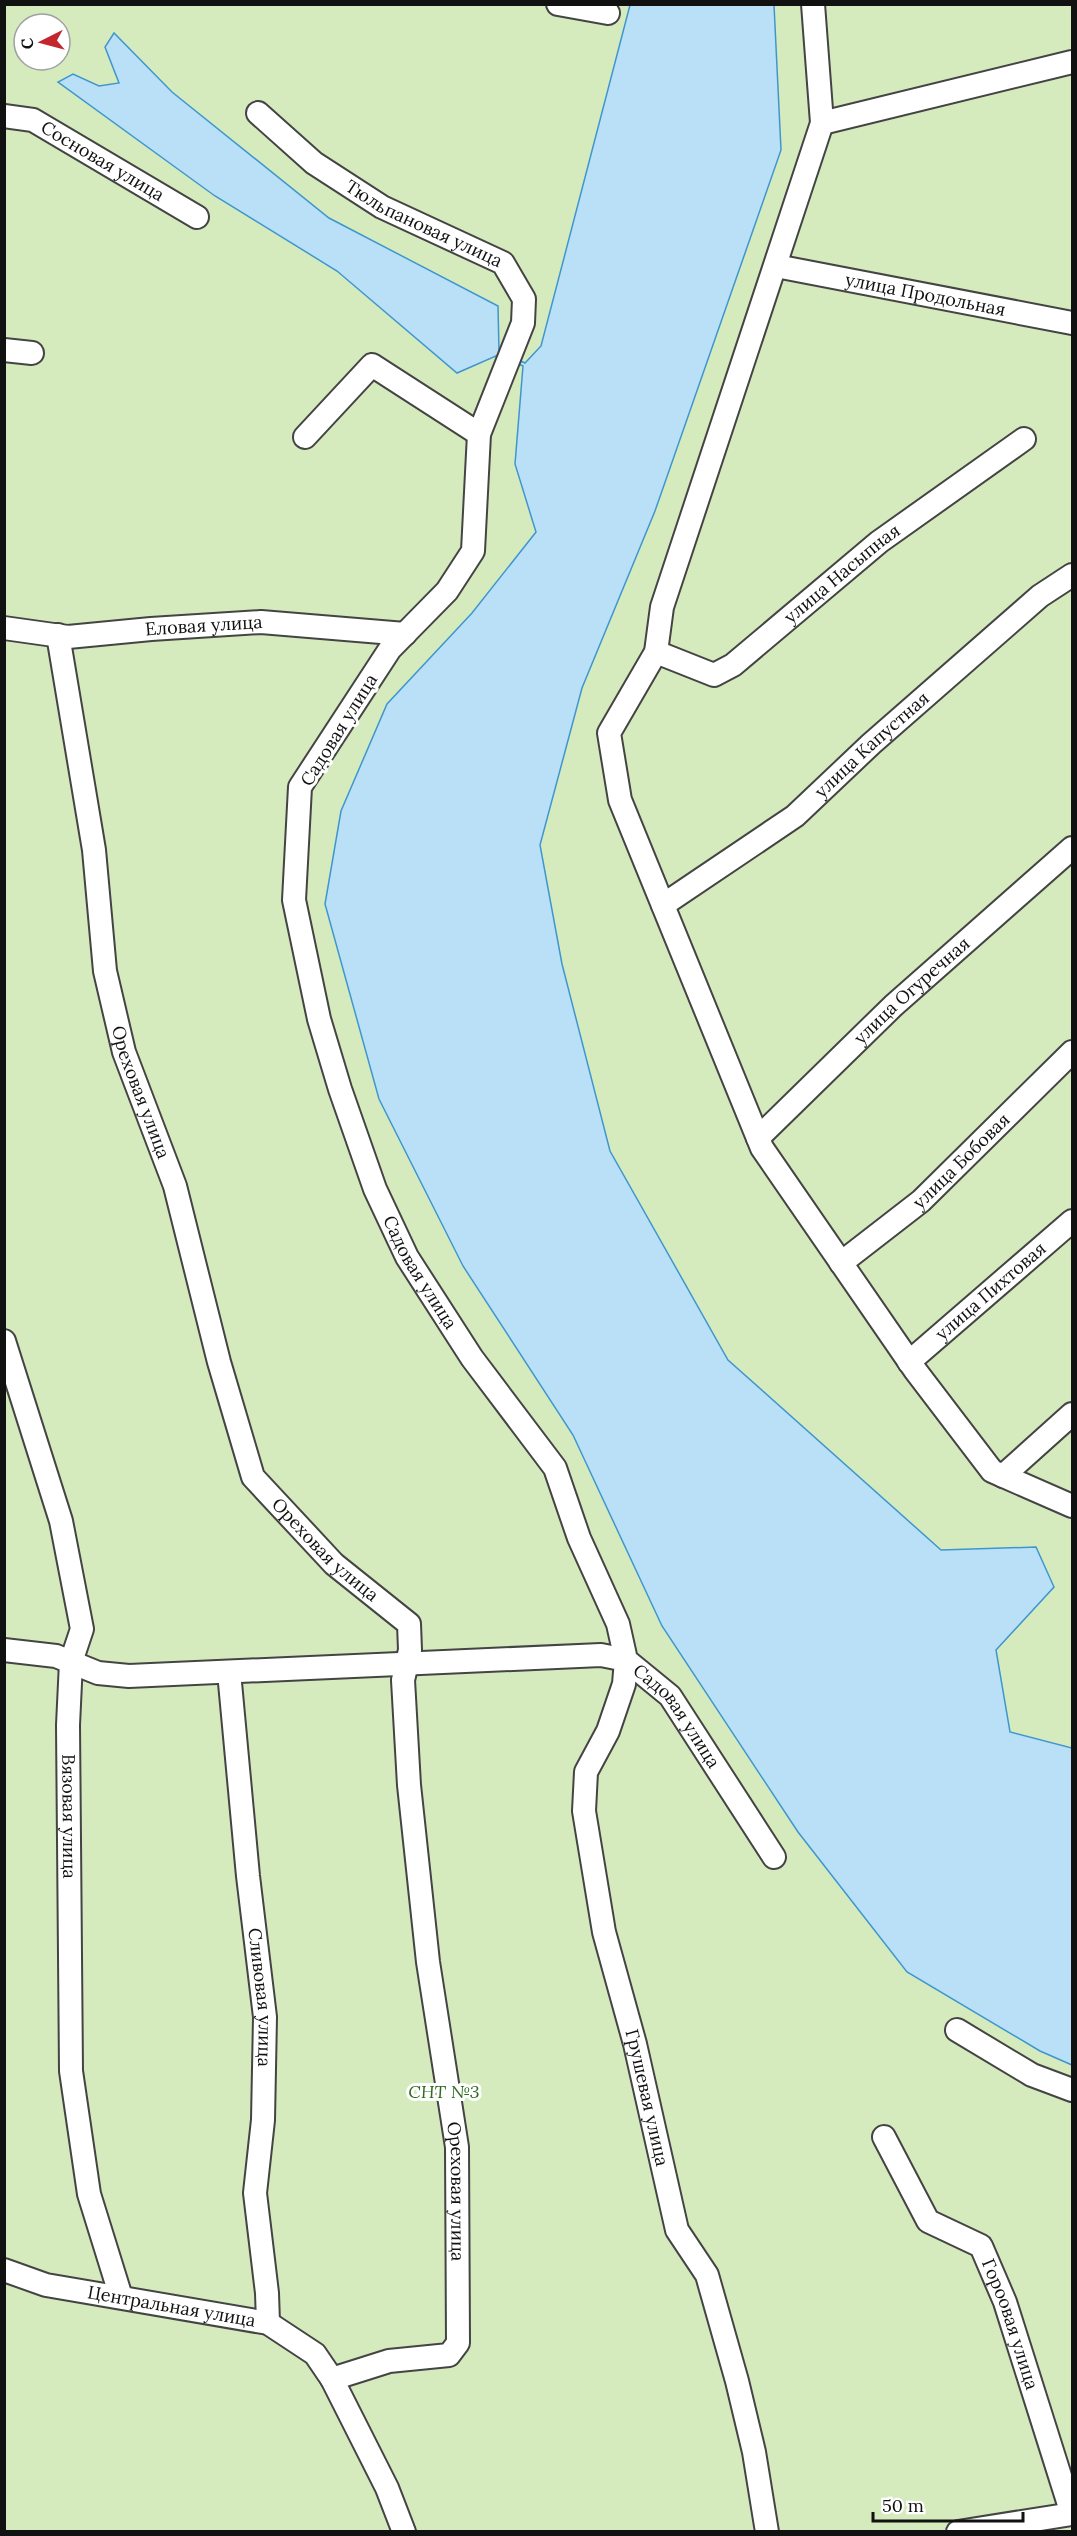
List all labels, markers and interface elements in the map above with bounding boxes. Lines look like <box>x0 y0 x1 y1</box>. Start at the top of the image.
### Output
north arrow <box>12 12 72 72</box>
text: С <box>17 37 38 50</box>
street label: Сосновая улица <box>37 115 169 206</box>
street label: Тюльпановая улица <box>341 174 506 272</box>
street label: улица Продольная <box>843 268 1007 321</box>
street label: улица Насыпная <box>779 519 904 628</box>
street label: Еловая улица <box>144 610 263 640</box>
street label: Садовая улица <box>295 669 382 790</box>
street label: улица Капустная <box>809 686 934 803</box>
street label: улица Огуречная <box>849 932 974 1049</box>
street label: Ореховая улица <box>107 1023 176 1162</box>
street label: улица Бобовая <box>908 1108 1014 1214</box>
street label: Садовая улица <box>378 1212 462 1333</box>
street label: улица Пихтовая <box>930 1237 1050 1345</box>
street label: Ореховая улица <box>267 1493 383 1606</box>
street label: Садовая улица <box>629 1659 725 1772</box>
street label: Вязовая улица <box>57 1754 81 1879</box>
street label: Сливовая улица <box>243 1927 277 2067</box>
street label: Грушевая улица <box>620 2027 674 2168</box>
park label: СНТ №3 <box>408 2080 480 2103</box>
street label: Ореховая улица <box>442 2120 470 2261</box>
street label: Гороовая улица <box>977 2255 1044 2392</box>
street label: Центральная улица <box>86 2280 257 2332</box>
scale bar <box>873 2485 1023 2523</box>
text: 50 m <box>882 2494 924 2517</box>

